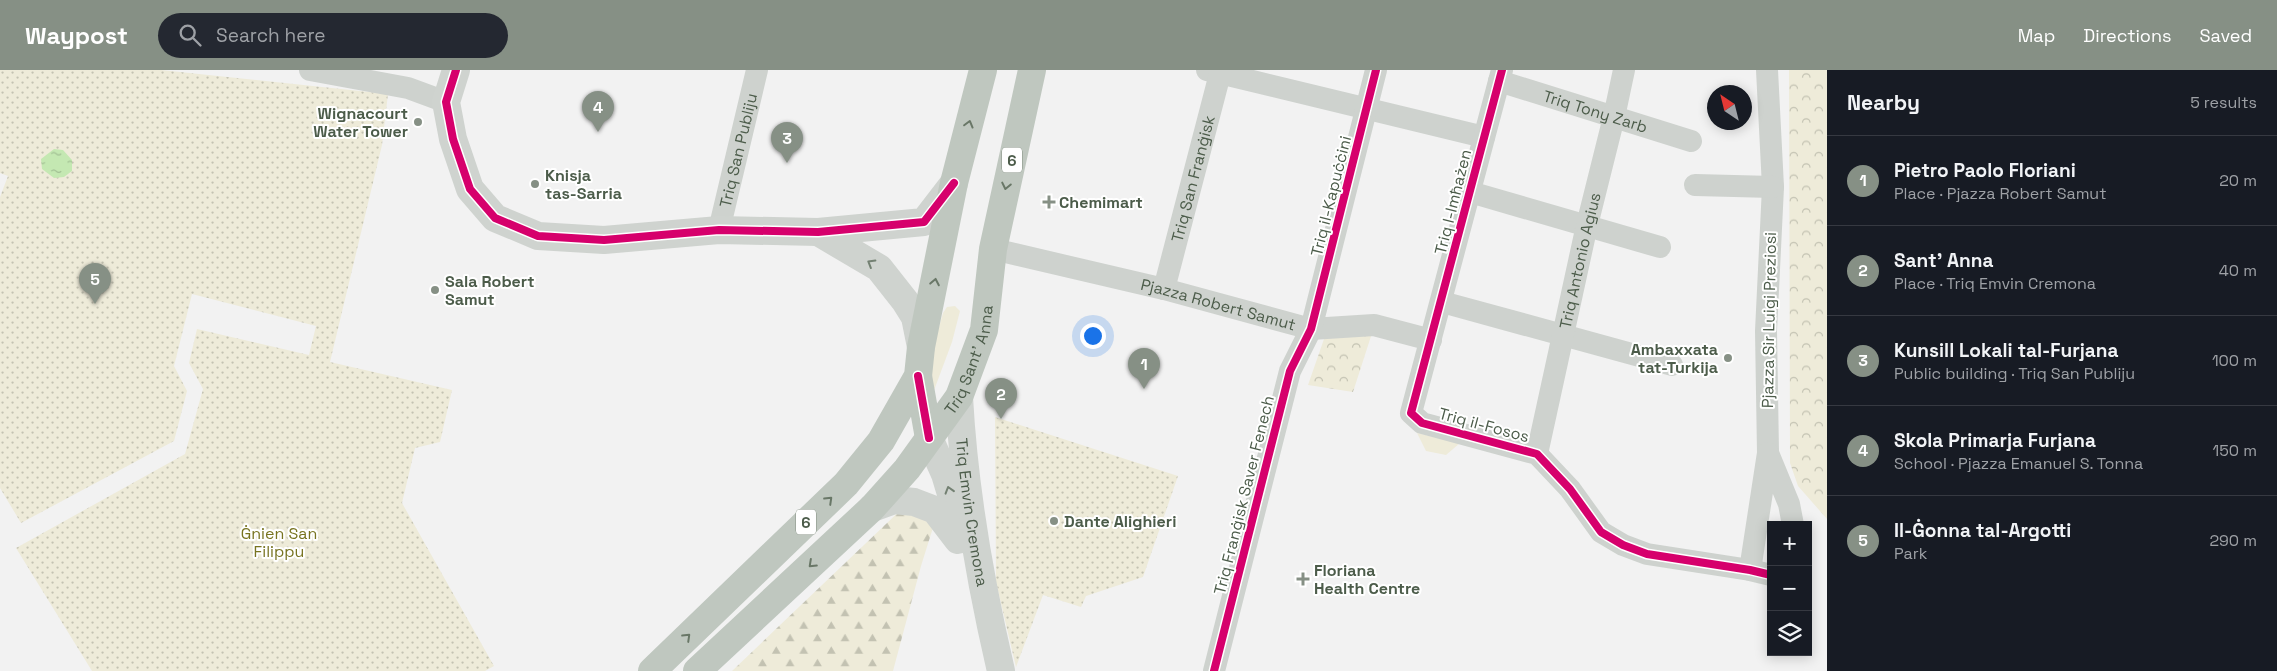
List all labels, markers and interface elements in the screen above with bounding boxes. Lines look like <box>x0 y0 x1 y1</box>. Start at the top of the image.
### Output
search box <box>158 13 508 58</box>
text: Waypost <box>25 20 128 51</box>
icon: search <box>176 21 204 49</box>
text: Search here <box>216 23 326 48</box>
text: Map <box>2018 24 2055 47</box>
text: Directions <box>2083 24 2172 47</box>
text: Saved <box>2200 24 2252 47</box>
street label: Triq Tony Zarb <box>1541 85 1650 137</box>
north arrow <box>1707 85 1752 130</box>
text: Nearby <box>1847 89 1920 116</box>
pin: 4 <box>582 91 614 132</box>
street label: Triq San Publiju <box>714 91 762 210</box>
text: 5 results <box>2190 92 2257 113</box>
place label: Wignacourt Water Tower <box>313 103 408 142</box>
street label: Triq San Franġisk <box>1166 113 1219 244</box>
marker: Wignacourt Water Tower <box>412 116 424 128</box>
one-way arrow <box>964 120 974 128</box>
pin: 3 <box>771 122 803 163</box>
street label: Triq il-Kapuċċini <box>1306 134 1356 258</box>
street label: Triq l-Imħażen <box>1430 147 1476 257</box>
road number: 6 <box>1002 148 1022 172</box>
text: Pietro Paolo Floriani <box>1894 158 2076 183</box>
place label: Knisja tas-Sarria <box>545 165 622 204</box>
text: 1 <box>1859 170 1867 191</box>
text: 20 m <box>2219 170 2257 191</box>
marker: Knisja tas-Sarria <box>529 178 541 190</box>
one-way arrow <box>1002 182 1012 190</box>
text: Place · Pjazza Robert Samut <box>1894 183 2107 204</box>
street label: Triq Antonio Agius <box>1554 190 1605 331</box>
place label: Chemimart <box>1059 192 1143 213</box>
marker: Chemimart <box>1043 196 1055 208</box>
street label: Pjazza Sir Luigi Preziosi <box>1757 232 1781 408</box>
text: Sant' Anna <box>1894 248 1993 273</box>
one-way arrow <box>867 260 876 270</box>
text: 2 <box>1858 260 1868 281</box>
text: 40 m <box>2219 260 2257 281</box>
pin: 5 <box>79 263 111 304</box>
place label: Sala Robert Samut <box>445 271 535 310</box>
street label: Pjazza Robert Samut <box>1139 273 1298 335</box>
text: Place · Triq Emvin Cremona <box>1894 273 2096 294</box>
one-way arrow <box>929 278 939 287</box>
marker: Sala Robert Samut <box>429 284 441 296</box>
street label: Triq Sant' Anna <box>939 304 997 419</box>
your location <box>1080 323 1106 349</box>
text: Kunsill Lokali tal-Furjana <box>1894 338 2118 363</box>
place label: Ambaxxata tat-Turkija <box>1631 339 1718 378</box>
pin: 1 <box>1128 348 1160 389</box>
text: 3 <box>1858 350 1868 371</box>
text: 100 m <box>2212 350 2257 371</box>
marker: Ambaxxata tat-Turkija <box>1722 352 1734 364</box>
text: Public building · Triq San Publiju <box>1894 363 2135 384</box>
pin: 2 <box>985 378 1017 419</box>
street label: Triq Franġisk Saver Fenech <box>1209 393 1279 597</box>
street label: Triq il-Fosos <box>1436 403 1532 447</box>
text: Skola Primarja Furjana <box>1894 428 2096 453</box>
street label: Triq Emvin Cremona <box>951 437 993 588</box>
text: 4 <box>1858 440 1868 461</box>
text: 150 m <box>2213 440 2257 461</box>
text: School · Pjazza Emanuel S. Tonna <box>1894 453 2143 474</box>
one-way arrow <box>945 486 955 494</box>
one-way arrow <box>824 497 833 506</box>
road number: 6 <box>796 510 816 534</box>
place label: Dante Alighieri <box>1064 511 1176 532</box>
marker: Dante Alighieri <box>1048 515 1060 527</box>
text: Il-Ġonna tal-Argotti <box>1894 518 2071 543</box>
map controls <box>1767 521 1812 656</box>
button: + <box>1767 521 1812 566</box>
park label: Ġnien San Filippu <box>241 523 317 562</box>
text: 5 <box>1858 530 1868 551</box>
text: 290 m <box>2209 530 2257 551</box>
text: Park <box>1894 543 1927 564</box>
one-way arrow <box>809 558 818 567</box>
place label: Floriana Health Centre <box>1314 560 1420 599</box>
button: − <box>1767 566 1812 611</box>
marker: Floriana Health Centre <box>1296 572 1310 586</box>
button: layers <box>1767 611 1812 656</box>
one-way arrow <box>682 634 691 643</box>

